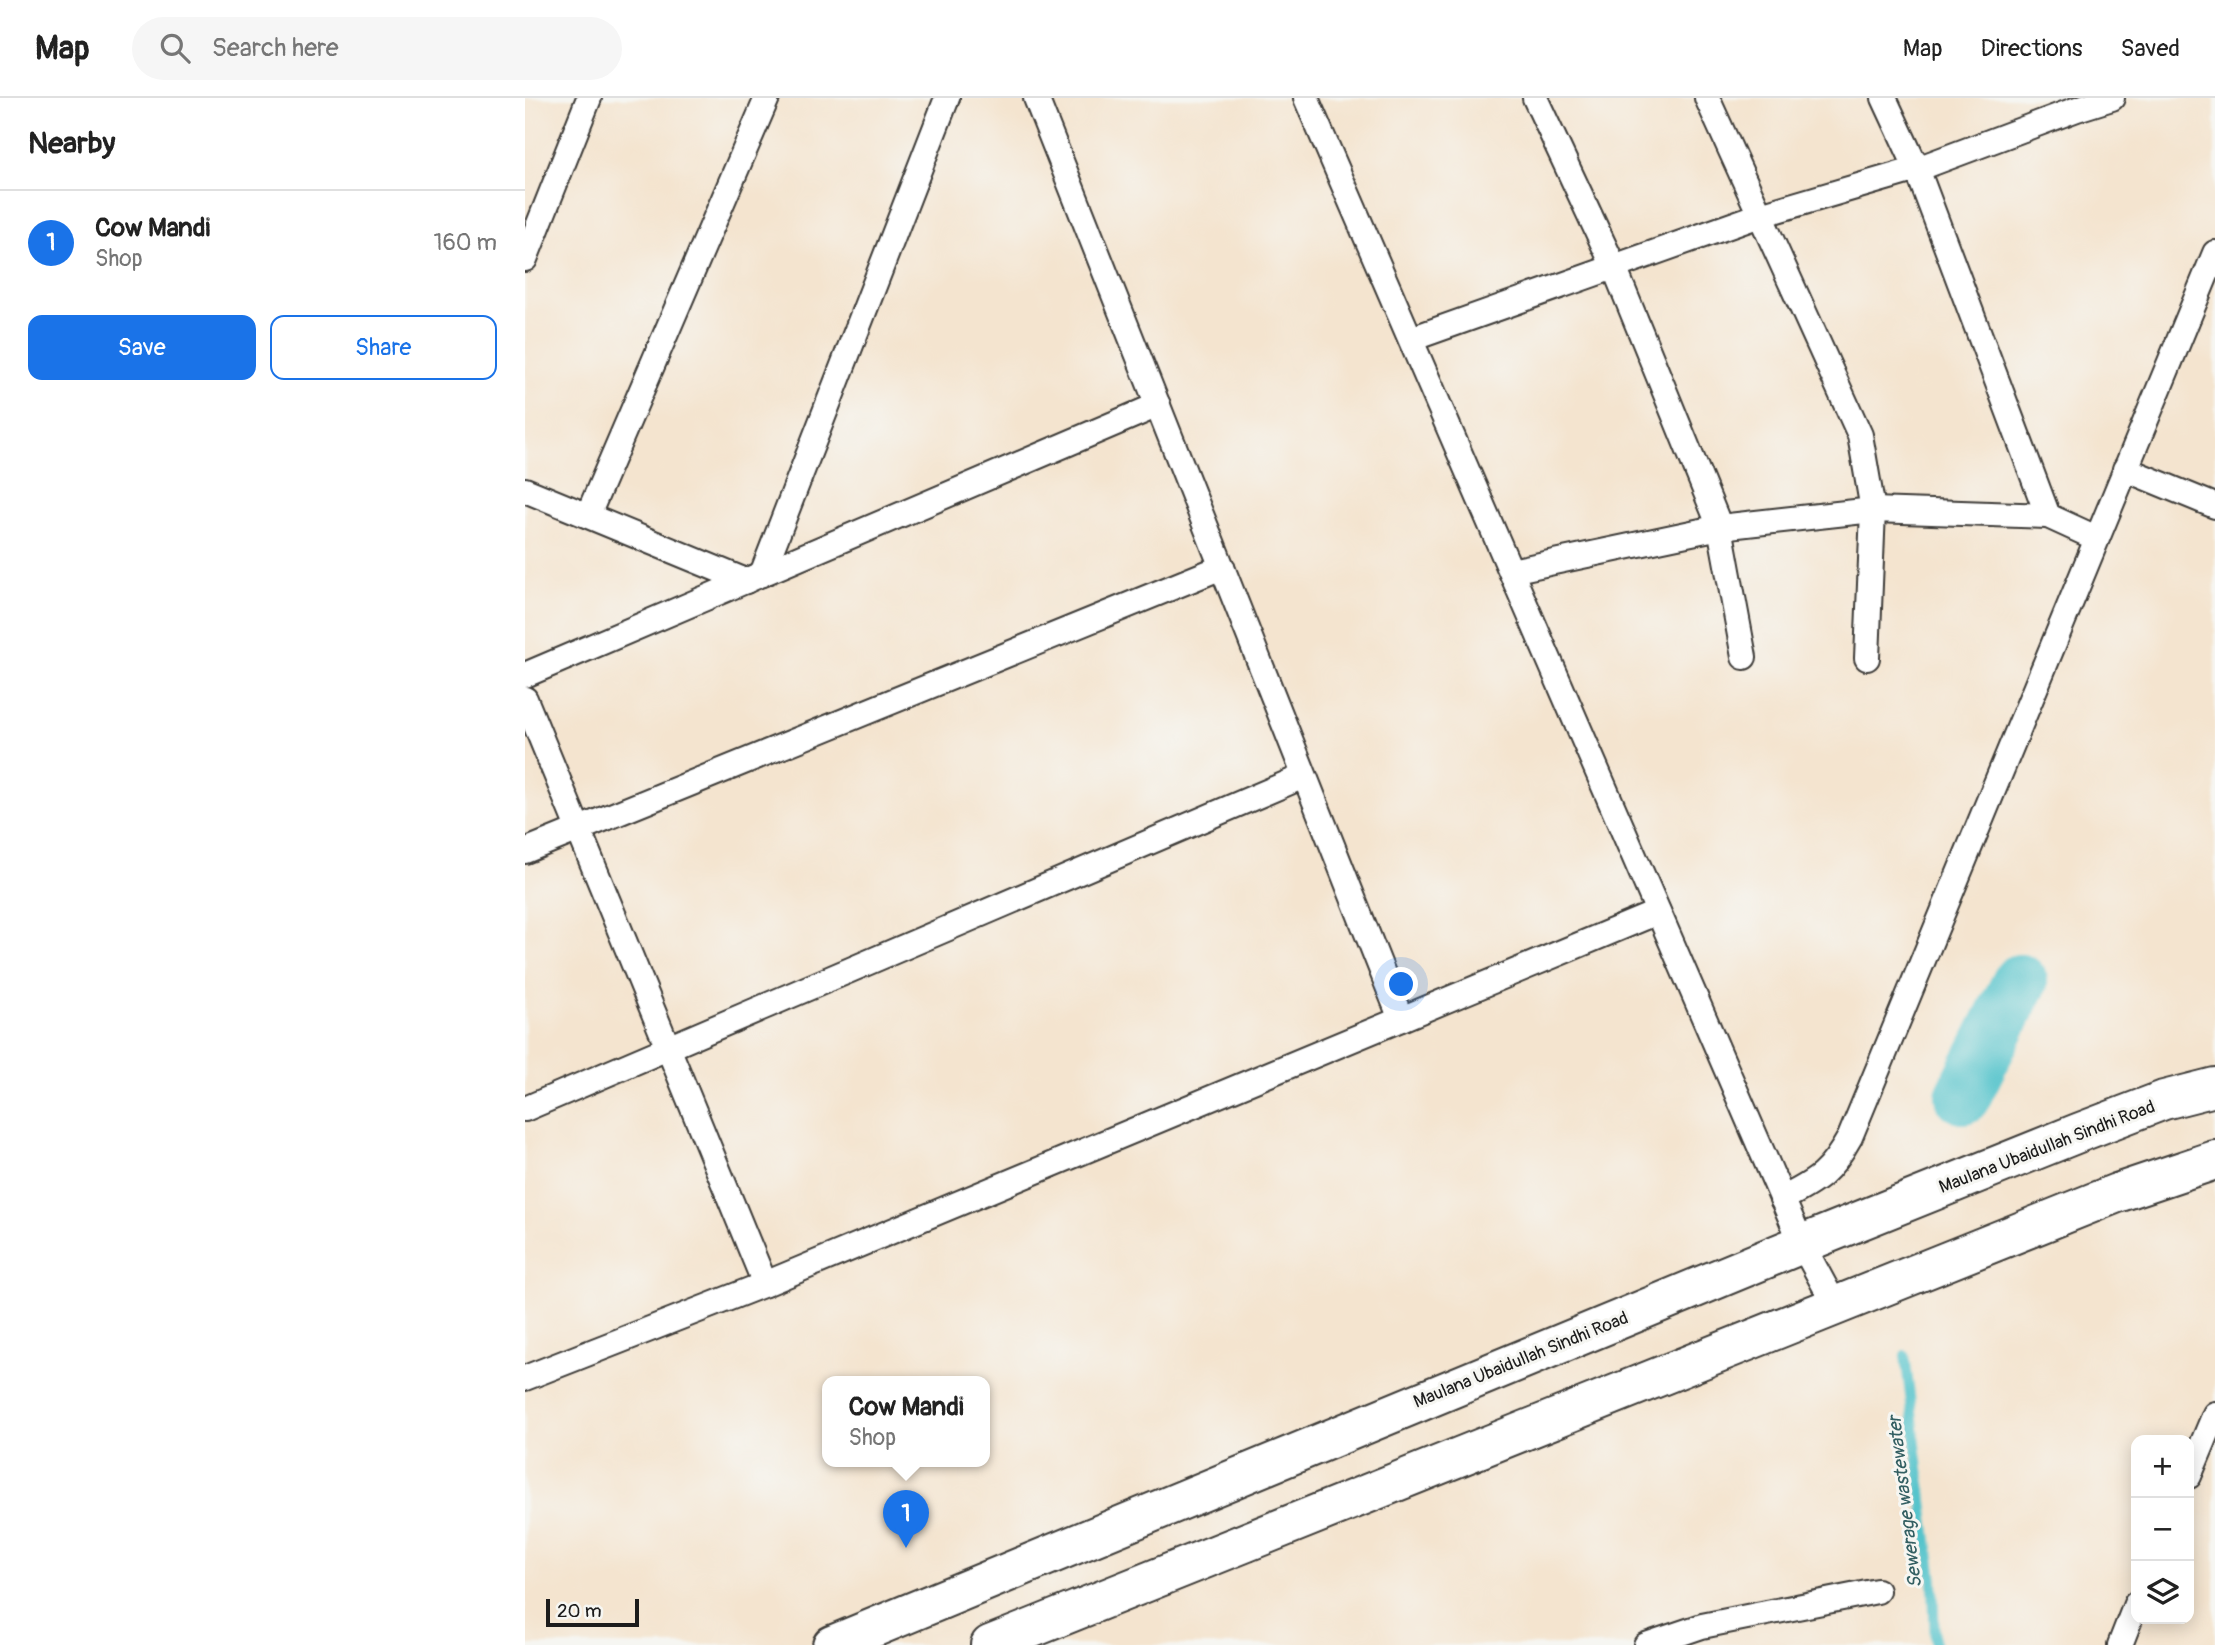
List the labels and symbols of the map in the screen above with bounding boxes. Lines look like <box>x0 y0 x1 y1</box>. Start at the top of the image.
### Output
your location <box>1384 967 1418 1001</box>
street label: Maulana Ubaidullah Sindhi Road <box>1936 1095 2158 1199</box>
street label: Maulana Ubaidullah Sindhi Road <box>1410 1306 1632 1414</box>
water label: Sewerage wastewater <box>1882 1412 1927 1590</box>
pin: 1 <box>883 1490 929 1548</box>
scale bar <box>546 1596 639 1628</box>

